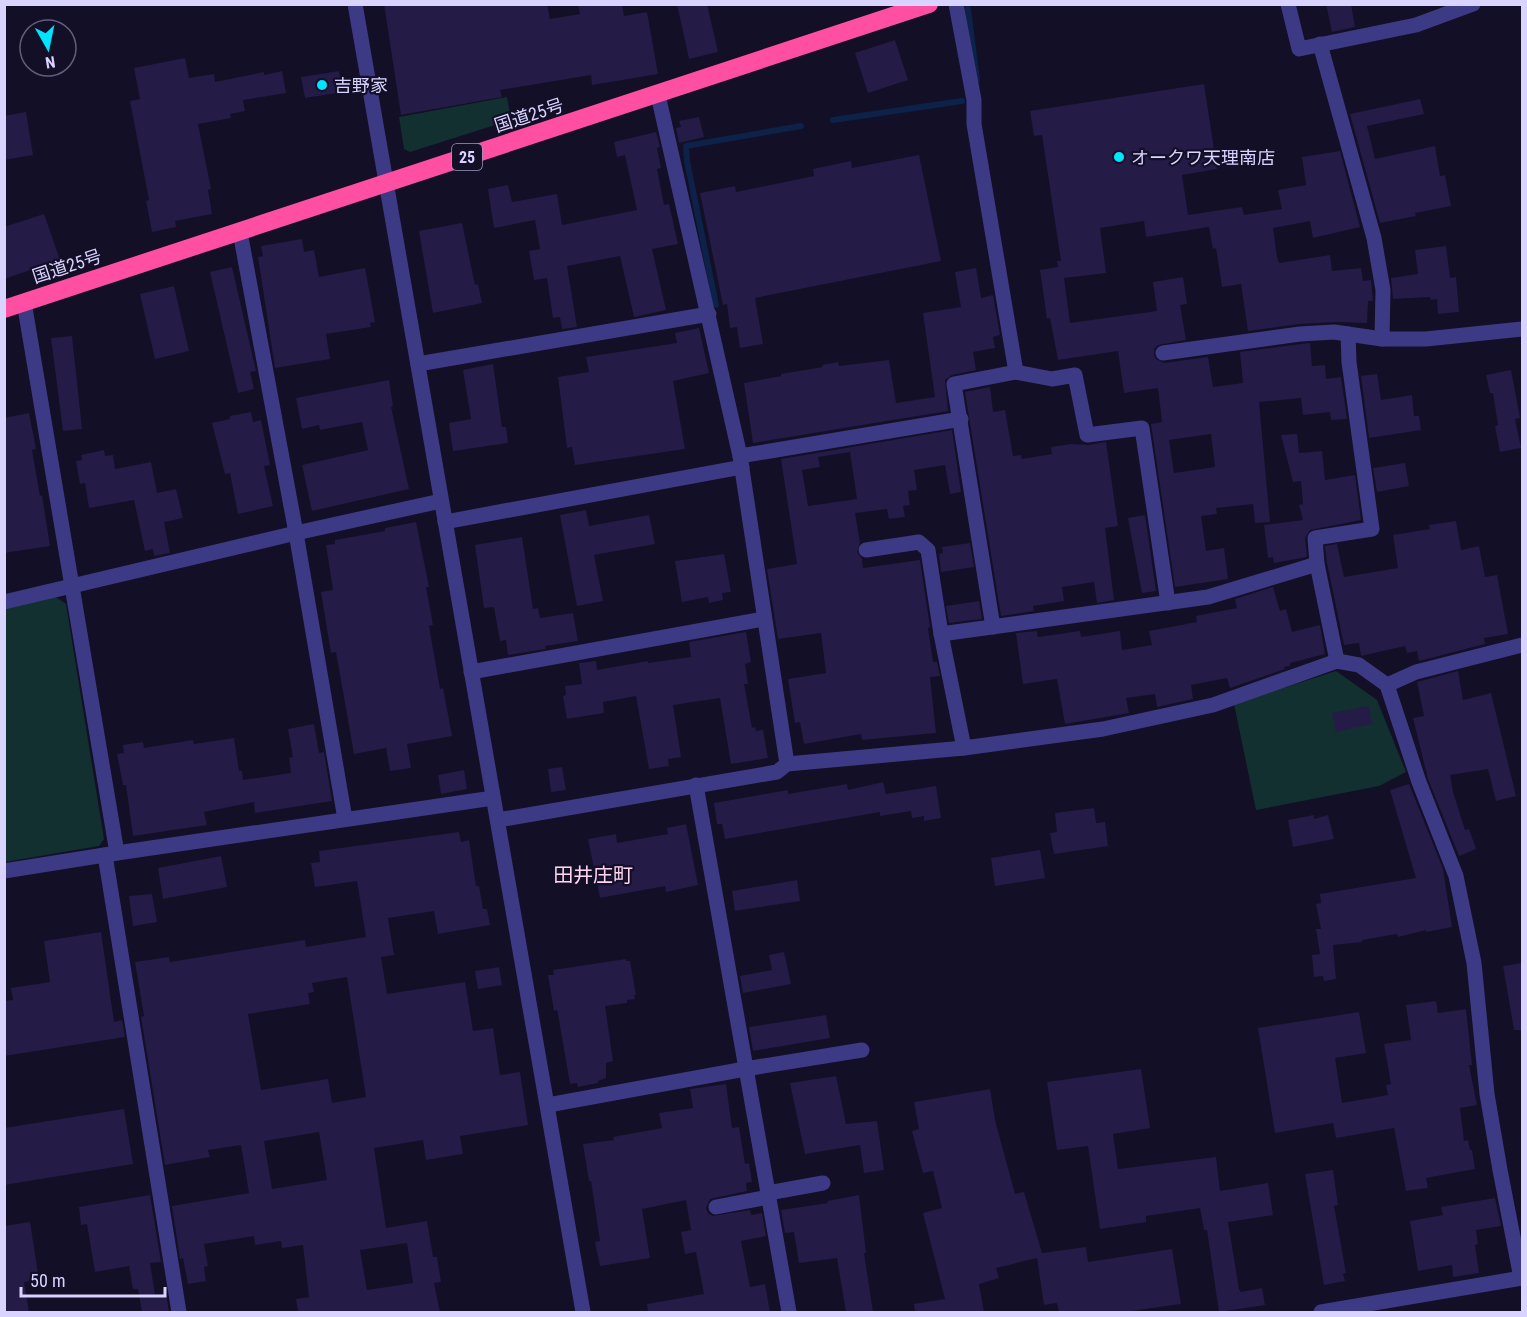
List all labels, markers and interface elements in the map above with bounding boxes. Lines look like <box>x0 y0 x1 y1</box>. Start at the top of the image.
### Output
north arrow <box>18 18 78 78</box>
text: N <box>44 52 57 72</box>
place label: 吉野家 <box>334 75 388 96</box>
marker: 吉野家 <box>315 78 329 92</box>
street label: 国道25号 <box>492 94 566 136</box>
road number: 25 <box>452 144 482 170</box>
place label: オークワ天理南店 <box>1131 147 1275 168</box>
marker: オークワ天理南店 <box>1112 150 1126 164</box>
street label: 国道25号 <box>30 245 104 287</box>
district label: 田井庄町 <box>553 863 633 887</box>
scale bar <box>21 1260 165 1298</box>
text: 50 m <box>30 1270 65 1291</box>

